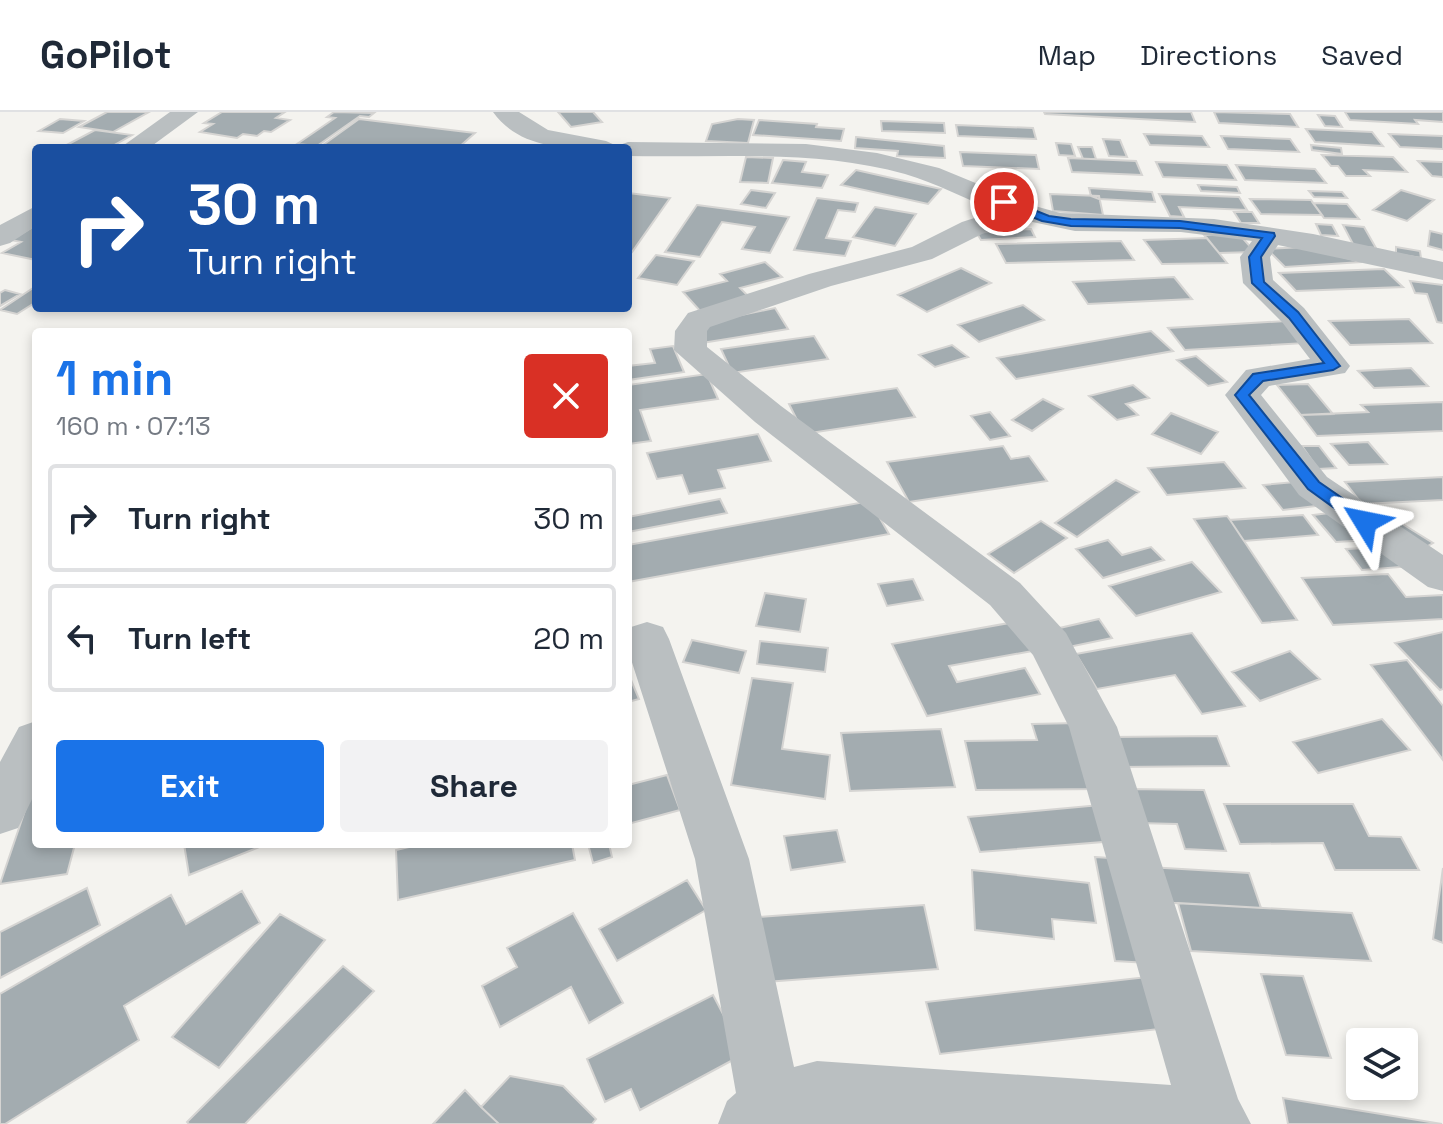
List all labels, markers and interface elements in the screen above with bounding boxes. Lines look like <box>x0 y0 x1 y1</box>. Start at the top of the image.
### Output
text: GoPilot <box>40 31 172 79</box>
text: Map <box>1038 37 1096 73</box>
text: Directions <box>1140 37 1277 73</box>
text: Saved <box>1321 37 1403 73</box>
pin <box>970 168 1038 236</box>
text: 30 m <box>188 169 320 240</box>
icon: right <box>56 176 160 280</box>
icon: arrive <box>982 180 1026 224</box>
text: Turn right <box>188 239 357 285</box>
text: 1 min <box>56 348 173 409</box>
button: close <box>524 354 608 438</box>
text: 160 m · 07:13 <box>56 409 211 443</box>
position arrow <box>1323 480 1407 564</box>
icon: right <box>60 496 104 540</box>
text: Turn right <box>128 499 271 538</box>
text: 30 m <box>533 499 604 538</box>
icon: left <box>60 616 104 660</box>
text: Turn left <box>128 619 251 658</box>
text: 20 m <box>533 619 604 658</box>
button: Exit <box>56 740 324 832</box>
button: Share <box>340 740 608 832</box>
map controls <box>1346 1028 1418 1100</box>
button: layers <box>1346 1028 1418 1100</box>

